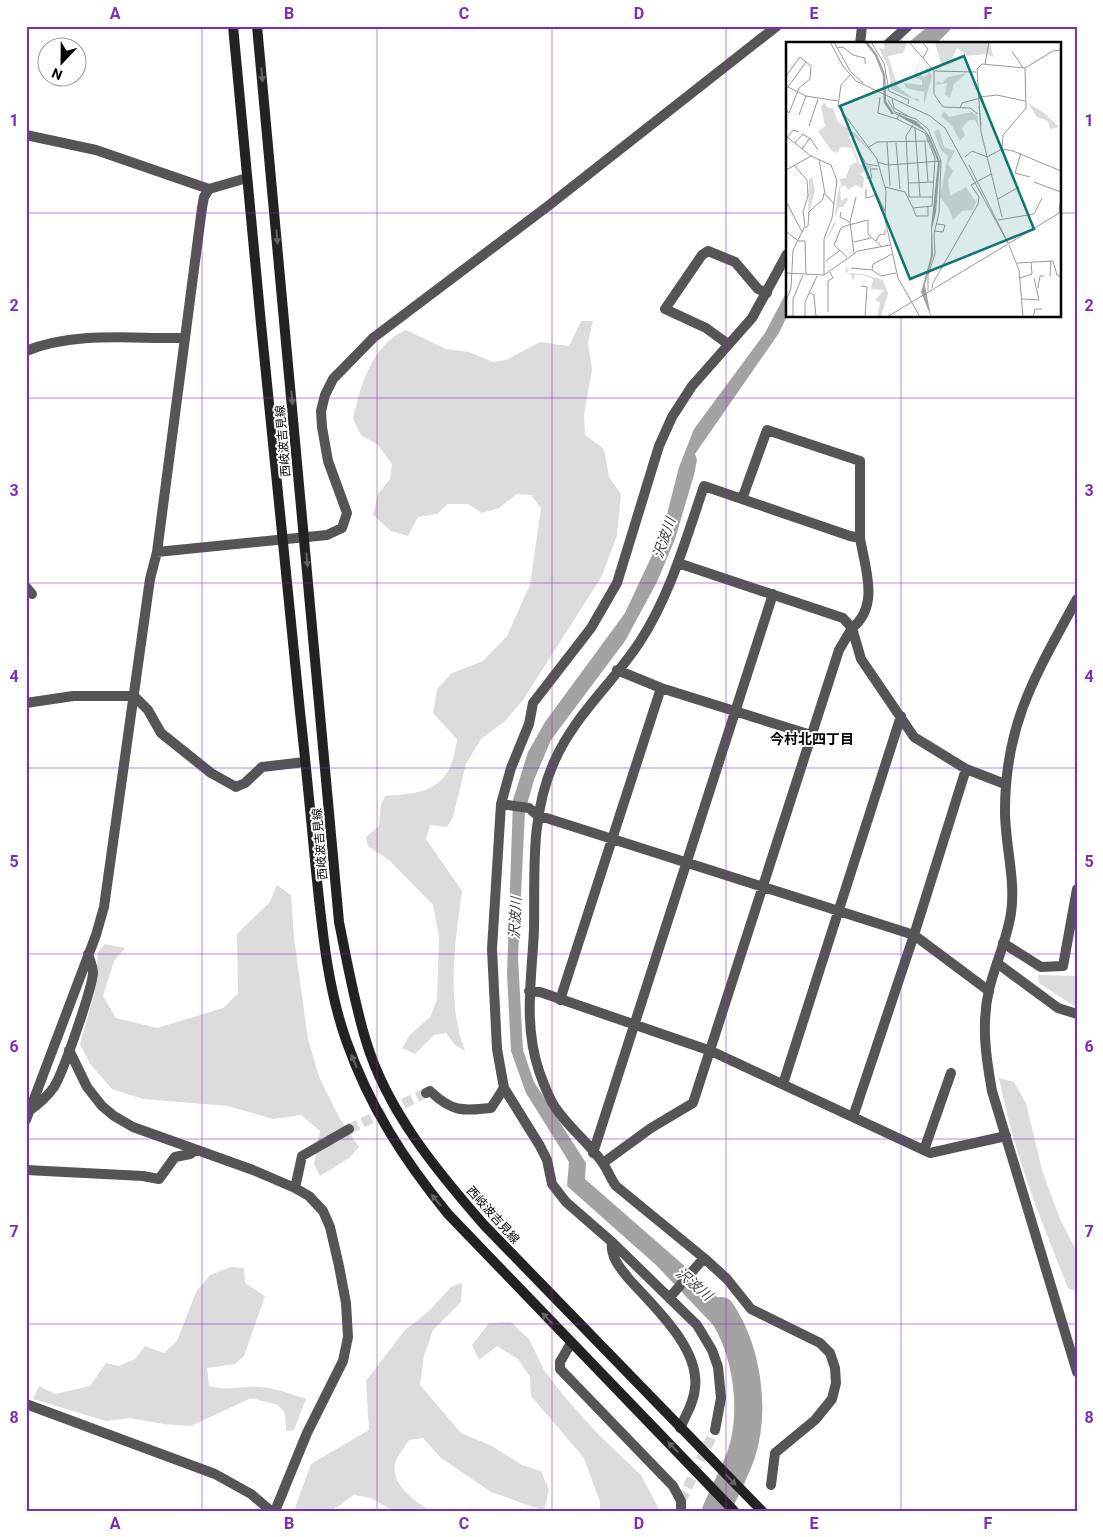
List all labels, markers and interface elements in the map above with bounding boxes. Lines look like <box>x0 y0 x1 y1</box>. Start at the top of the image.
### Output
text: A <box>110 4 121 23</box>
text: B <box>284 4 294 23</box>
text: C <box>459 4 469 23</box>
text: D <box>634 4 644 23</box>
text: E <box>810 4 819 23</box>
text: F <box>984 4 993 23</box>
north arrow <box>38 38 88 88</box>
inset map <box>786 42 1060 318</box>
text: N <box>50 65 65 83</box>
one-way arrow <box>258 67 266 83</box>
text: 1 <box>9 111 19 130</box>
text: 1 <box>1084 111 1094 130</box>
one-way arrow <box>273 229 281 245</box>
text: 2 <box>9 296 19 315</box>
text: 2 <box>1084 296 1094 315</box>
one-way arrow <box>288 391 296 407</box>
street label: 西岐波吉見線 <box>273 405 293 477</box>
text: 3 <box>9 481 19 500</box>
text: 3 <box>1084 481 1094 500</box>
water label: 沢波川 <box>650 514 679 560</box>
one-way arrow <box>303 552 311 568</box>
text: 4 <box>9 667 19 686</box>
text: 4 <box>1084 667 1094 686</box>
district label: 今村北四丁目 <box>770 731 854 747</box>
street label: 西岐波吉見線 <box>310 808 330 880</box>
text: 5 <box>9 852 19 871</box>
text: 5 <box>1084 852 1094 871</box>
water label: 沢波川 <box>506 895 524 939</box>
text: 6 <box>9 1037 19 1056</box>
text: 6 <box>1084 1037 1094 1056</box>
one-way arrow <box>350 1053 358 1068</box>
street label: 西岐波吉見線 <box>464 1184 522 1246</box>
one-way arrow <box>431 1193 442 1206</box>
text: 7 <box>9 1222 19 1241</box>
text: 7 <box>1084 1222 1094 1241</box>
water label: 沢波川 <box>673 1264 717 1305</box>
one-way arrow <box>542 1313 554 1325</box>
text: 8 <box>9 1408 19 1427</box>
text: 8 <box>1084 1408 1094 1427</box>
one-way arrow <box>667 1442 679 1454</box>
one-way arrow <box>725 1473 737 1485</box>
text: A <box>110 1514 121 1533</box>
text: B <box>284 1514 294 1533</box>
text: C <box>459 1514 469 1533</box>
text: D <box>634 1514 644 1533</box>
text: E <box>810 1514 819 1533</box>
text: F <box>984 1514 993 1533</box>

